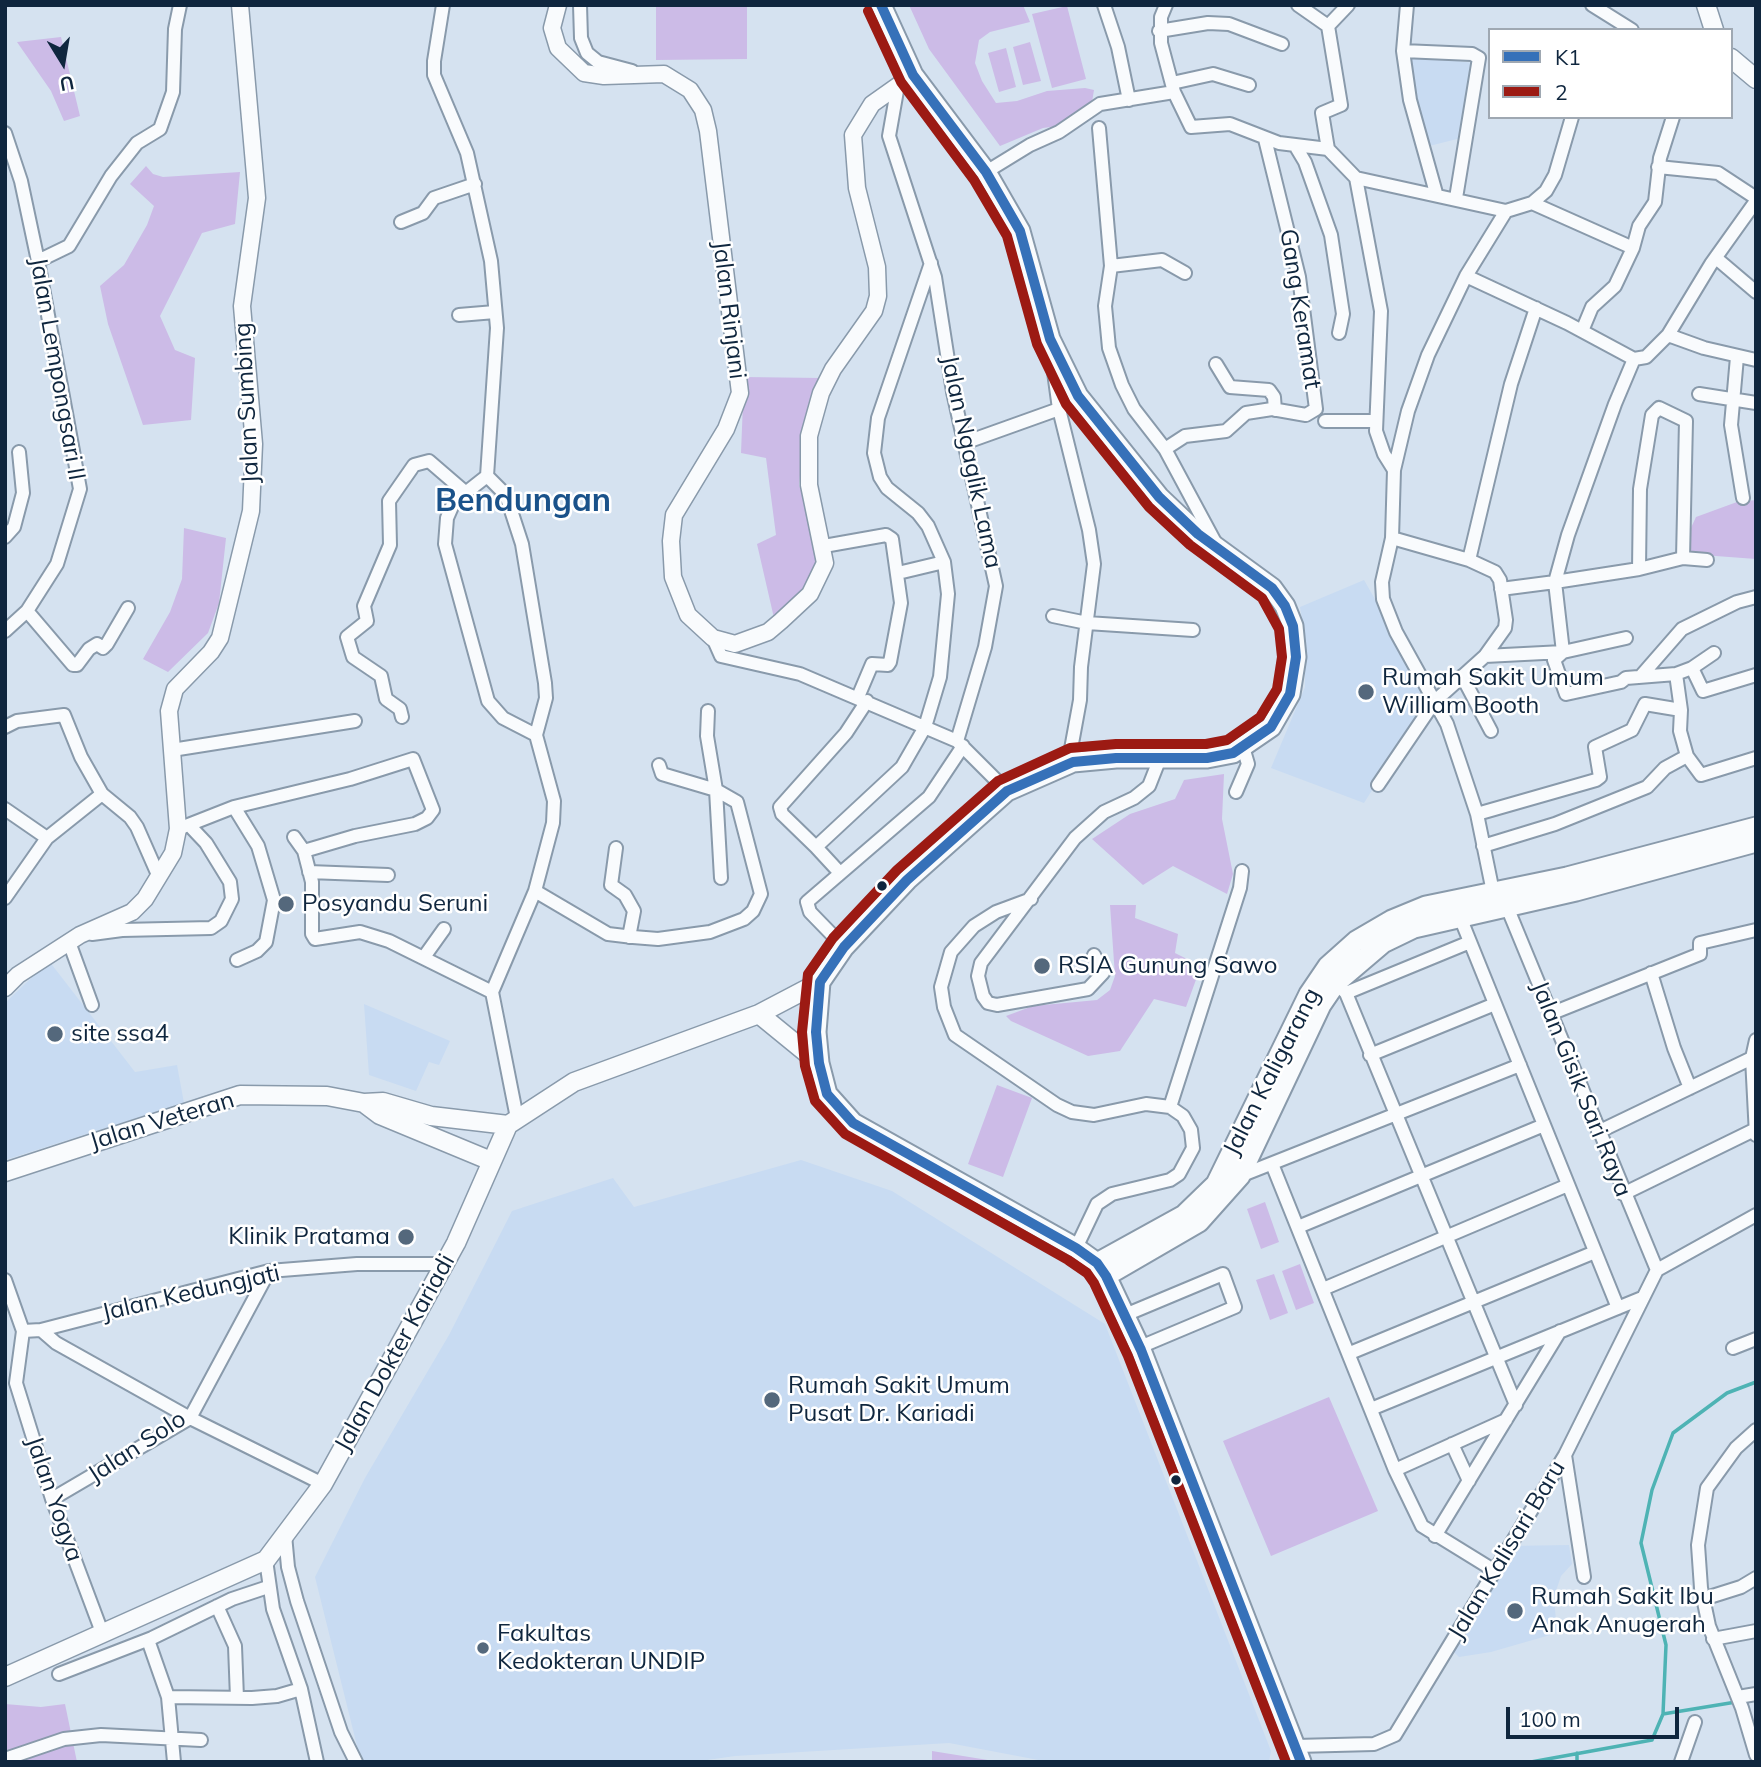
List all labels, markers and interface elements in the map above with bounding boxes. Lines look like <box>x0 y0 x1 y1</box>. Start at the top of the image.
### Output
north arrow <box>28 28 98 98</box>
legend <box>1488 28 1733 119</box>
text: K1 <box>1555 44 1581 70</box>
text: U <box>58 70 76 97</box>
text: 2 <box>1555 79 1568 105</box>
street label: Gang Keramat <box>1273 227 1327 391</box>
street label: Jalan Rinjani <box>706 239 752 381</box>
street label: Jalan Lempongsari II <box>23 255 91 483</box>
street label: Jalan Sumbing <box>228 322 266 484</box>
street label: Jalan Ngaglik Lama <box>934 353 1008 571</box>
district label: Bendungan <box>435 482 611 520</box>
place label: Rumah Sakit Umum William Booth <box>1382 664 1604 720</box>
marker: Rumah Sakit Umum William Booth <box>1356 682 1376 702</box>
unlabelled marker <box>875 879 889 893</box>
place label: Posyandu Seruni <box>302 890 488 918</box>
marker: Posyandu Seruni <box>276 894 296 914</box>
place label: RSIA Gunung Sawo <box>1058 952 1277 980</box>
marker: RSIA Gunung Sawo <box>1032 956 1052 976</box>
street label: Jalan Gisik Sari Raya <box>1525 977 1637 1201</box>
street label: Jalan Kaligarang <box>1217 983 1327 1161</box>
place label: site ssa4 <box>71 1020 169 1048</box>
marker: site ssa4 <box>45 1024 65 1044</box>
street label: Jalan Veteran <box>86 1085 238 1157</box>
place label: Klinik Pratama <box>228 1223 390 1251</box>
marker: Klinik Pratama <box>396 1227 416 1247</box>
street label: Jalan Dokter Kariadi <box>329 1249 461 1457</box>
street label: Jalan Kedungjati <box>99 1259 283 1327</box>
place label: Rumah Sakit Umum Pusat Dr. Kariadi <box>788 1372 1010 1428</box>
marker: Rumah Sakit Umum Pusat Dr. Kariadi <box>762 1390 782 1410</box>
street label: Jalan Solo <box>83 1405 191 1489</box>
street label: Jalan Yogya <box>19 1433 89 1565</box>
street label: Jalan Kalisari Baru <box>1442 1455 1572 1645</box>
unlabelled marker <box>1169 1473 1183 1487</box>
place label: Rumah Sakit Ibu Anak Anugerah <box>1531 1583 1714 1639</box>
marker: Rumah Sakit Ibu Anak Anugerah <box>1505 1601 1525 1621</box>
place label: Fakultas Kedokteran UNDIP <box>497 1620 705 1676</box>
marker: Fakultas Kedokteran UNDIP <box>475 1640 491 1656</box>
scale bar <box>1509 1694 1682 1738</box>
text: 100 m <box>1519 1706 1581 1732</box>

